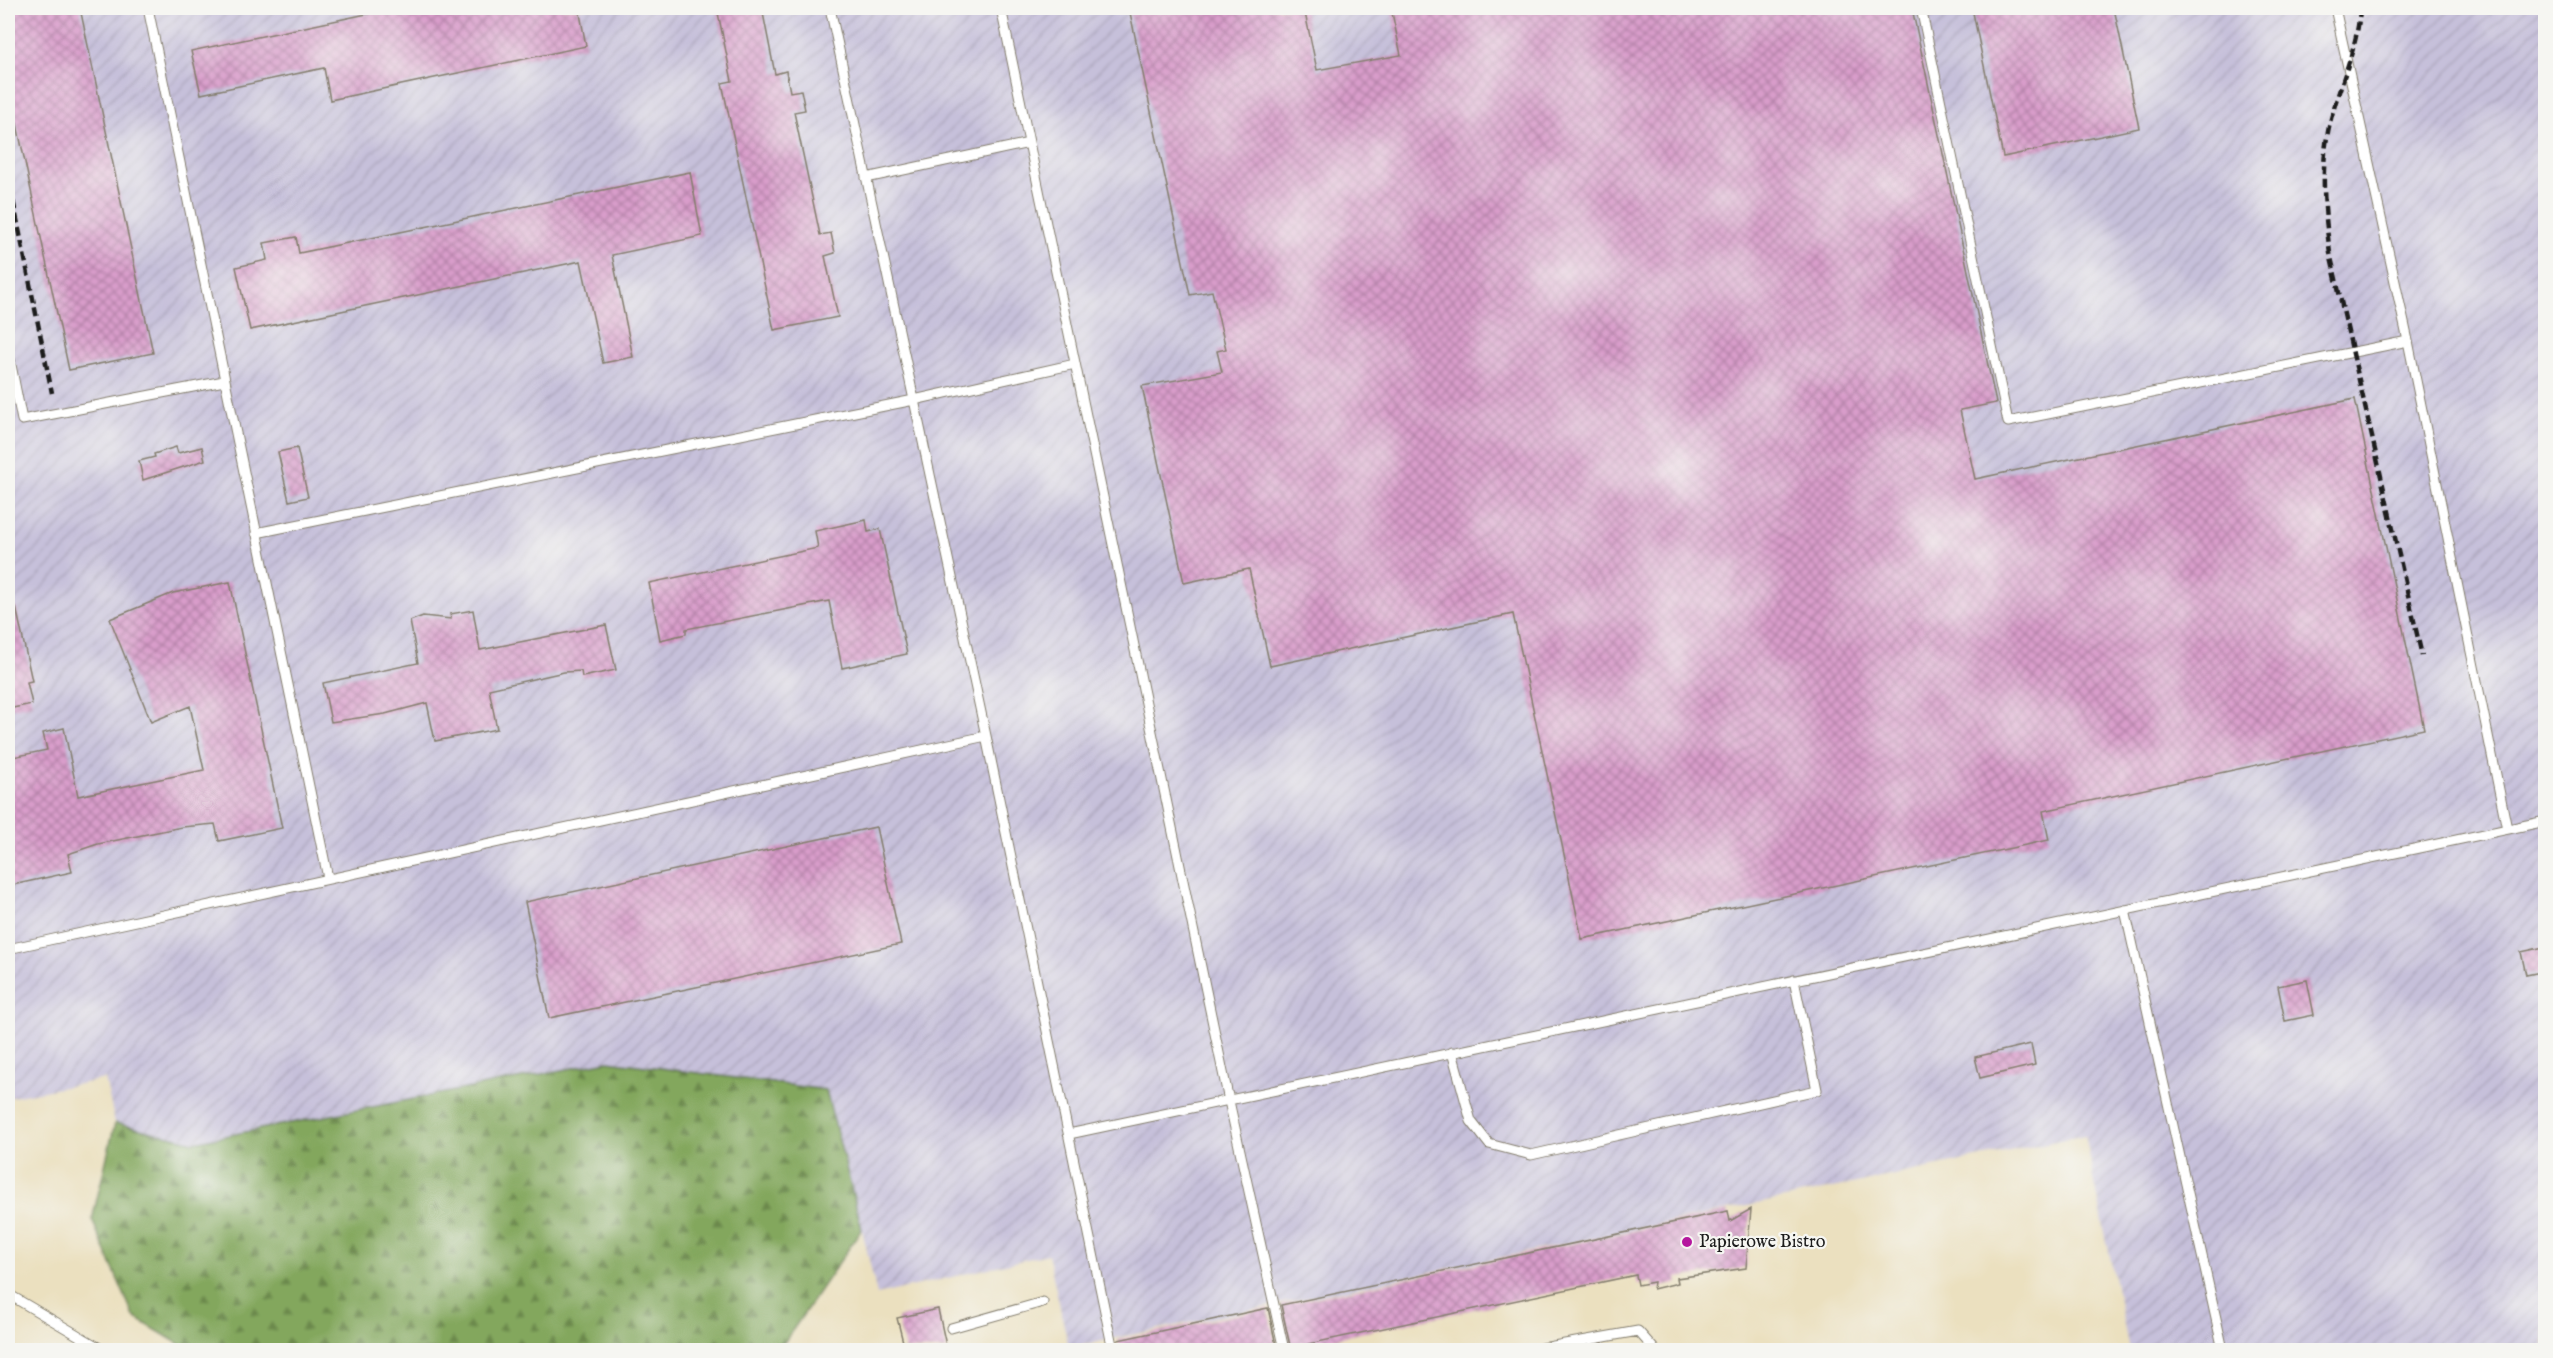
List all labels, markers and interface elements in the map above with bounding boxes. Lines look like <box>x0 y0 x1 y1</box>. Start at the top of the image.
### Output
place label: Papierowe Bistro <box>1699 1231 1826 1254</box>
marker: Papierowe Bistro <box>1680 1235 1694 1249</box>

